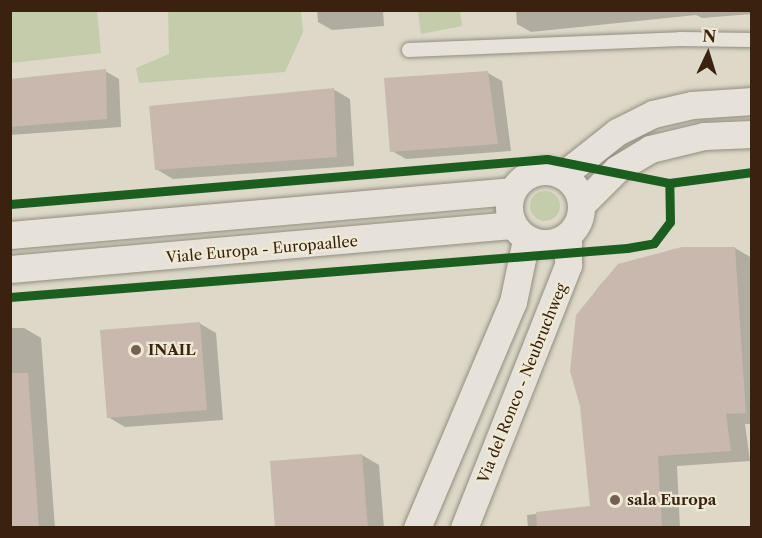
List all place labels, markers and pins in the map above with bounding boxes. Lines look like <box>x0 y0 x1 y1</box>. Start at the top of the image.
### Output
place label: INAIL <box>148 341 196 359</box>
marker: INAIL <box>129 343 143 357</box>
place label: sala Europa <box>627 491 717 509</box>
marker: sala Europa <box>608 493 622 507</box>

